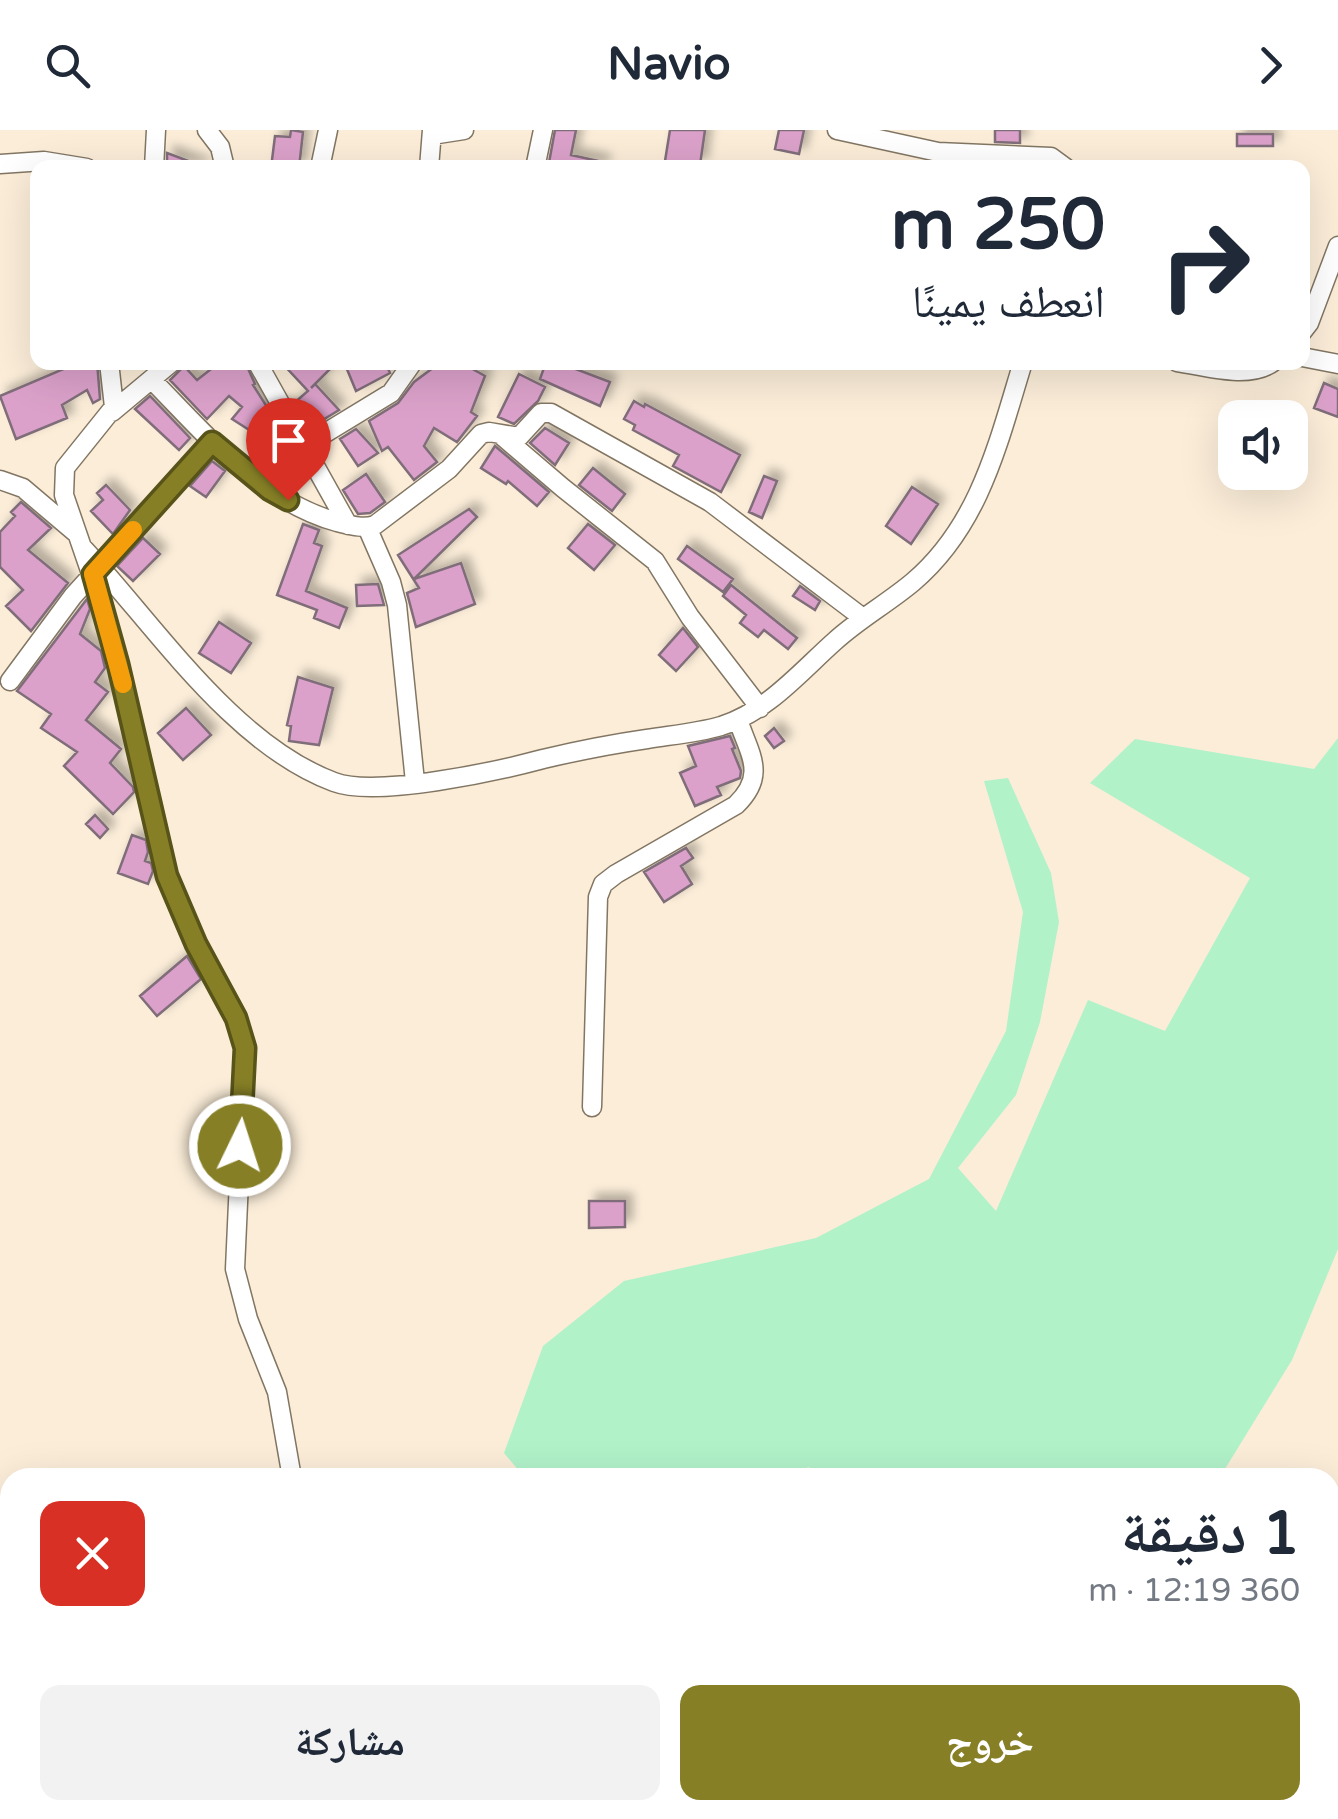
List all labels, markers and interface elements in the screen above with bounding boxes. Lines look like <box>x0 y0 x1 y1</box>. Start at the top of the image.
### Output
icon: search <box>40 38 95 93</box>
text: Navio <box>607 38 731 92</box>
icon: forward <box>1243 38 1298 93</box>
text: 250 m <box>891 184 1105 268</box>
icon: right <box>1140 200 1270 330</box>
text: انعطف يمينًا <box>912 276 1105 330</box>
pin <box>246 398 331 501</box>
map controls <box>1218 400 1308 490</box>
button: sound <box>1218 400 1308 490</box>
icon: arrive <box>261 413 316 468</box>
position arrow <box>188 1094 292 1198</box>
text: 1 دقيقة <box>1121 1498 1300 1570</box>
button: close <box>40 1501 145 1606</box>
text: 360 m · 12:19 <box>1088 1572 1300 1610</box>
button: مشاركة <box>40 1685 660 1800</box>
button: خروج <box>680 1685 1300 1800</box>

